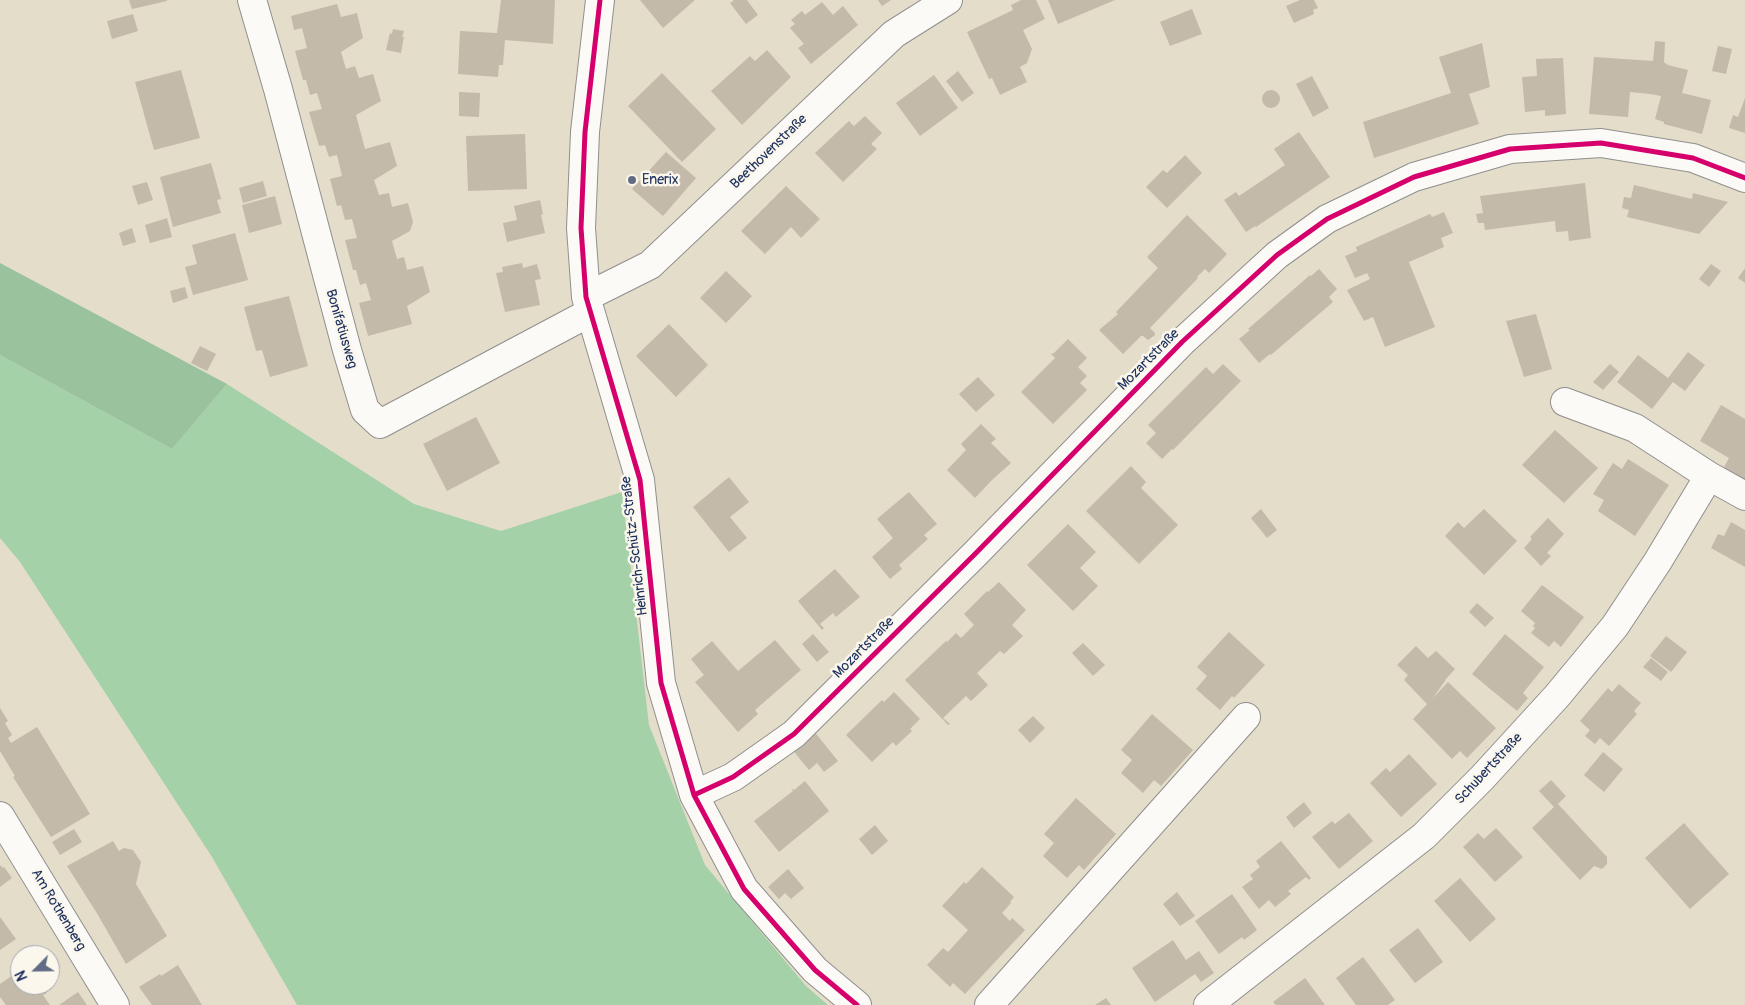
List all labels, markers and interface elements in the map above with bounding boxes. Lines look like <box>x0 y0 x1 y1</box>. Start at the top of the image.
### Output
street label: Beethovenstraße <box>727 111 811 193</box>
place label: Enerix <box>642 172 679 188</box>
marker: Enerix <box>626 174 638 186</box>
street label: Bonifatiusweg <box>322 287 360 371</box>
street label: Mozartstraße <box>1115 326 1183 394</box>
street label: Heinrich-Schütz-Straße <box>618 475 652 617</box>
street label: Mozartstraße <box>830 614 898 682</box>
street label: Schubertstraße <box>1452 730 1526 808</box>
street label: Am Rothenberg <box>27 866 89 954</box>
north arrow <box>10 945 60 995</box>
text: N <box>12 968 31 983</box>

